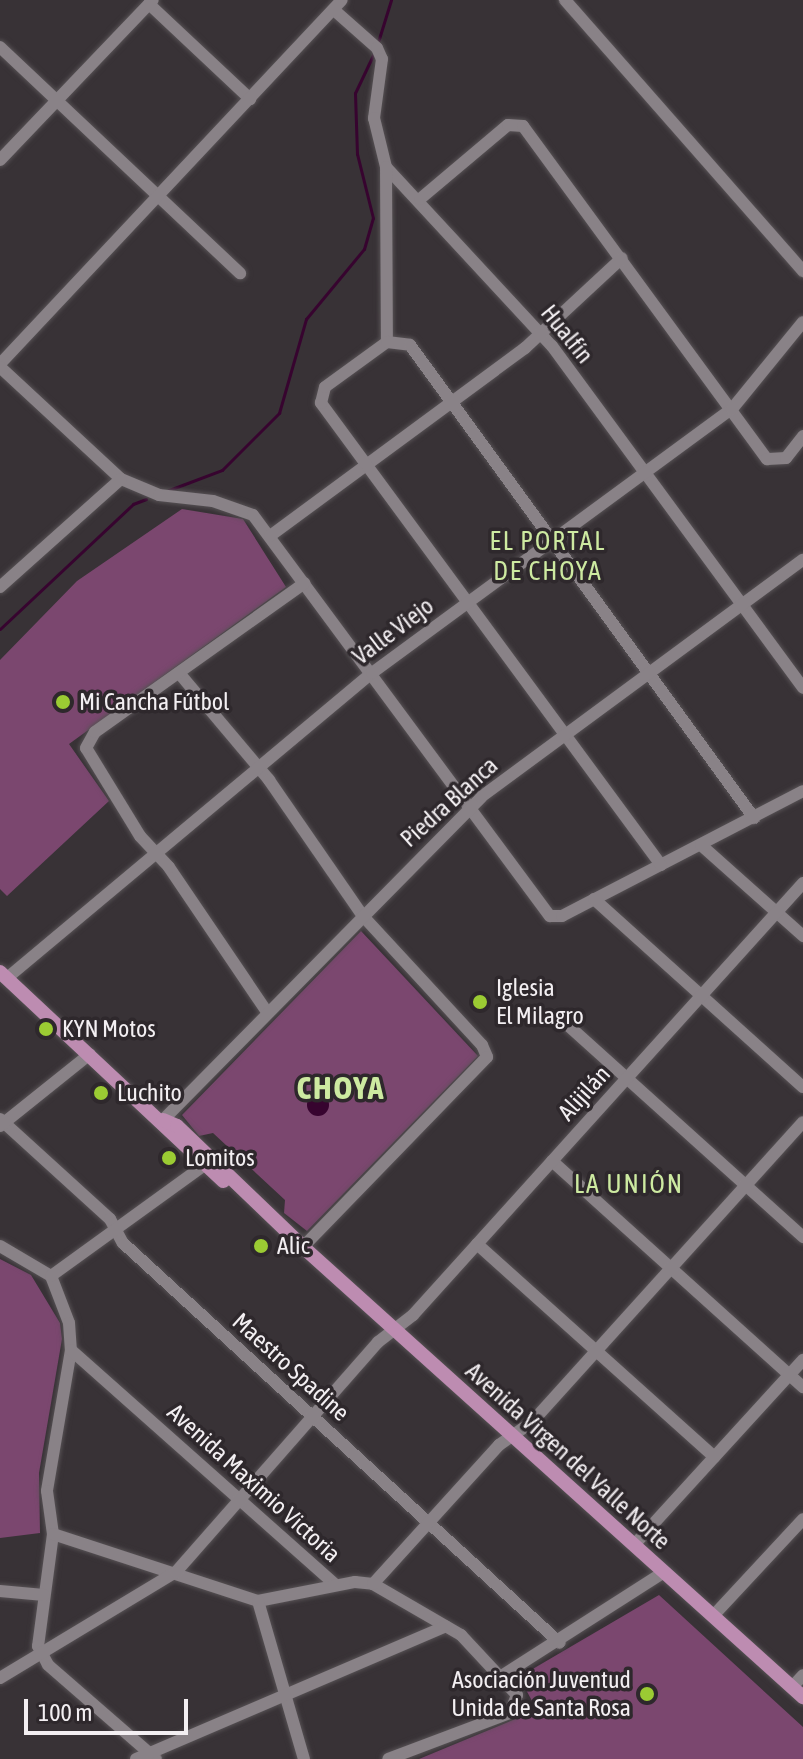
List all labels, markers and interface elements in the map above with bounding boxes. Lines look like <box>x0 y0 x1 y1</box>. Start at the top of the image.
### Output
street label: Hualfín <box>535 299 599 369</box>
district label: EL PORTAL DE CHOYA <box>490 526 606 588</box>
street label: Valle Viejo <box>347 591 439 671</box>
place label: Mi Cancha Fútbol <box>79 688 229 716</box>
marker: Mi Cancha Fútbol <box>54 693 72 711</box>
street label: Piedra Blanca <box>395 751 503 853</box>
place label: Iglesia El Milagro <box>496 974 584 1030</box>
marker: Iglesia El Milagro <box>471 993 489 1011</box>
place label: KYN Motos <box>62 1015 156 1043</box>
marker: KYN Motos <box>37 1020 55 1038</box>
street label: Alijilán <box>552 1060 616 1126</box>
district label: CHOYA <box>296 1069 386 1107</box>
place label: Luchito <box>117 1079 182 1107</box>
marker: Luchito <box>92 1084 110 1102</box>
place label: Lomitos <box>185 1144 255 1172</box>
marker: Lomitos <box>160 1149 178 1167</box>
district label: LA UNIÓN <box>574 1169 684 1201</box>
place label: Alic <box>277 1232 310 1260</box>
marker: Alic <box>252 1237 270 1255</box>
street label: Maestro Spadine <box>227 1307 355 1427</box>
street label: Avenida Virgen del Valle Norte <box>460 1357 676 1555</box>
street label: Avenida Maximio Victoria <box>162 1398 346 1568</box>
place label: Asociación Juventud Unida de Santa Rosa <box>451 1666 631 1722</box>
scale bar <box>28 1683 192 1733</box>
marker: Asociación Juventud Unida de Santa Rosa <box>638 1685 656 1703</box>
text: 100 m <box>38 1699 92 1726</box>

